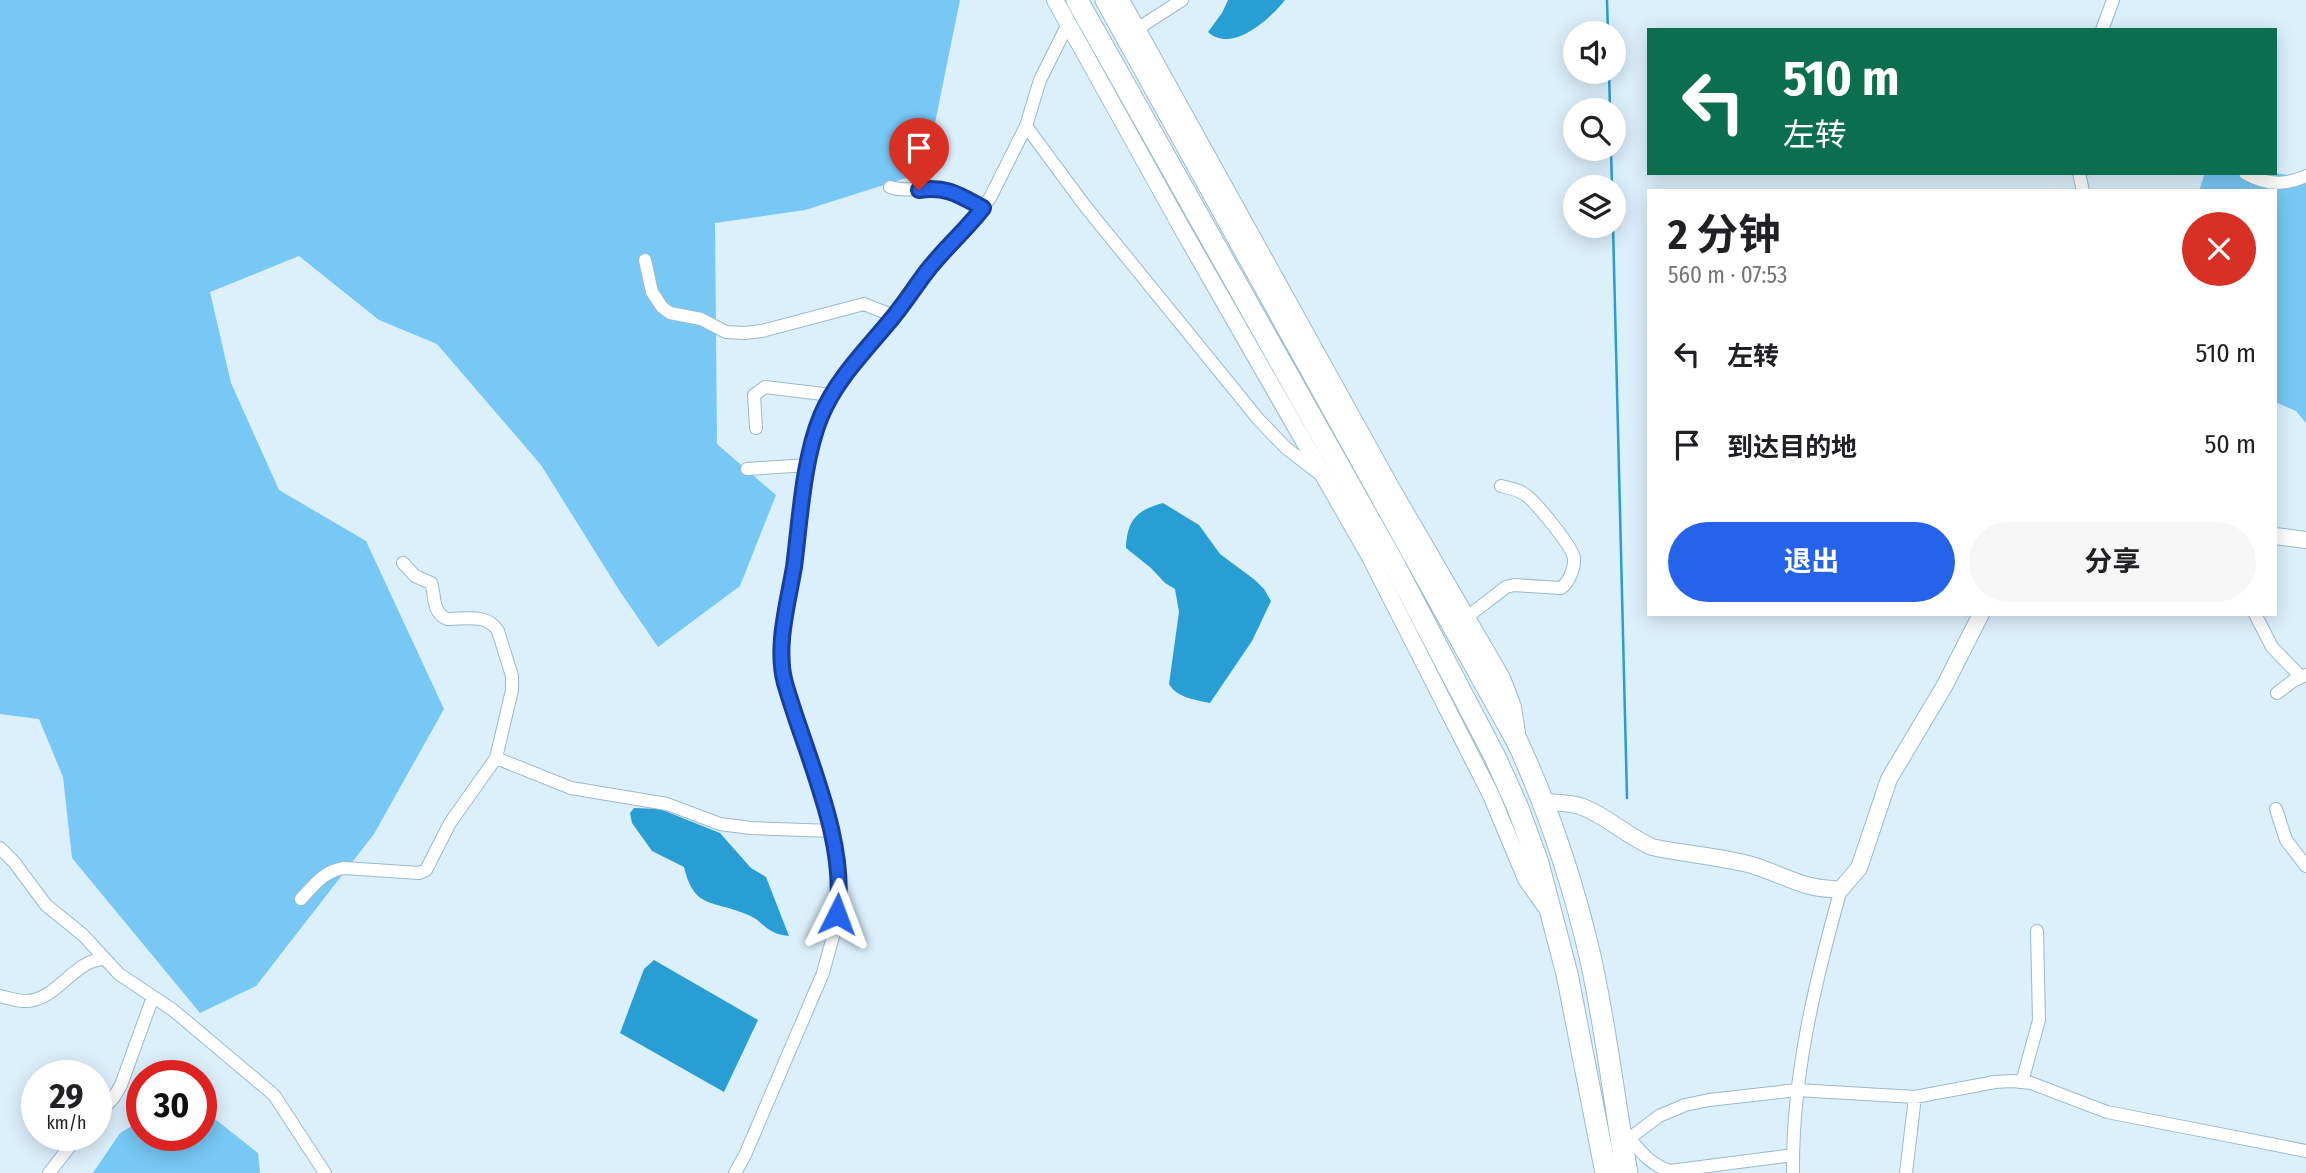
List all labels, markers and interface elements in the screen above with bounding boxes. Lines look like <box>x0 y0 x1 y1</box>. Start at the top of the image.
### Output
map controls <box>1563 21 1626 238</box>
button: sound <box>1563 21 1626 84</box>
text: 510 m <box>1783 49 1899 108</box>
icon: left <box>1668 56 1759 147</box>
button: search <box>1563 98 1626 161</box>
text: 左转 <box>1783 116 1847 154</box>
pin <box>889 118 949 190</box>
icon: arrive <box>900 129 938 167</box>
button: layers <box>1563 175 1626 238</box>
text: 2 分钟 <box>1668 210 1780 260</box>
button: close <box>2182 212 2256 286</box>
text: 560 m · 07:53 <box>1668 261 1787 289</box>
icon: left <box>1668 335 1706 373</box>
text: 510 m <box>2196 338 2256 369</box>
text: 左转 <box>1727 341 1779 372</box>
icon: arrive <box>1668 426 1706 464</box>
text: 50 m <box>2204 429 2256 460</box>
text: 到达目的地 <box>1727 432 1857 463</box>
button: 退出 <box>1668 522 1955 602</box>
button: 分享 <box>1969 522 2256 602</box>
position arrow <box>800 877 874 951</box>
speed limit sign: 30 <box>126 1060 217 1151</box>
text: 29 <box>49 1075 84 1117</box>
text: km/h <box>46 1112 87 1134</box>

